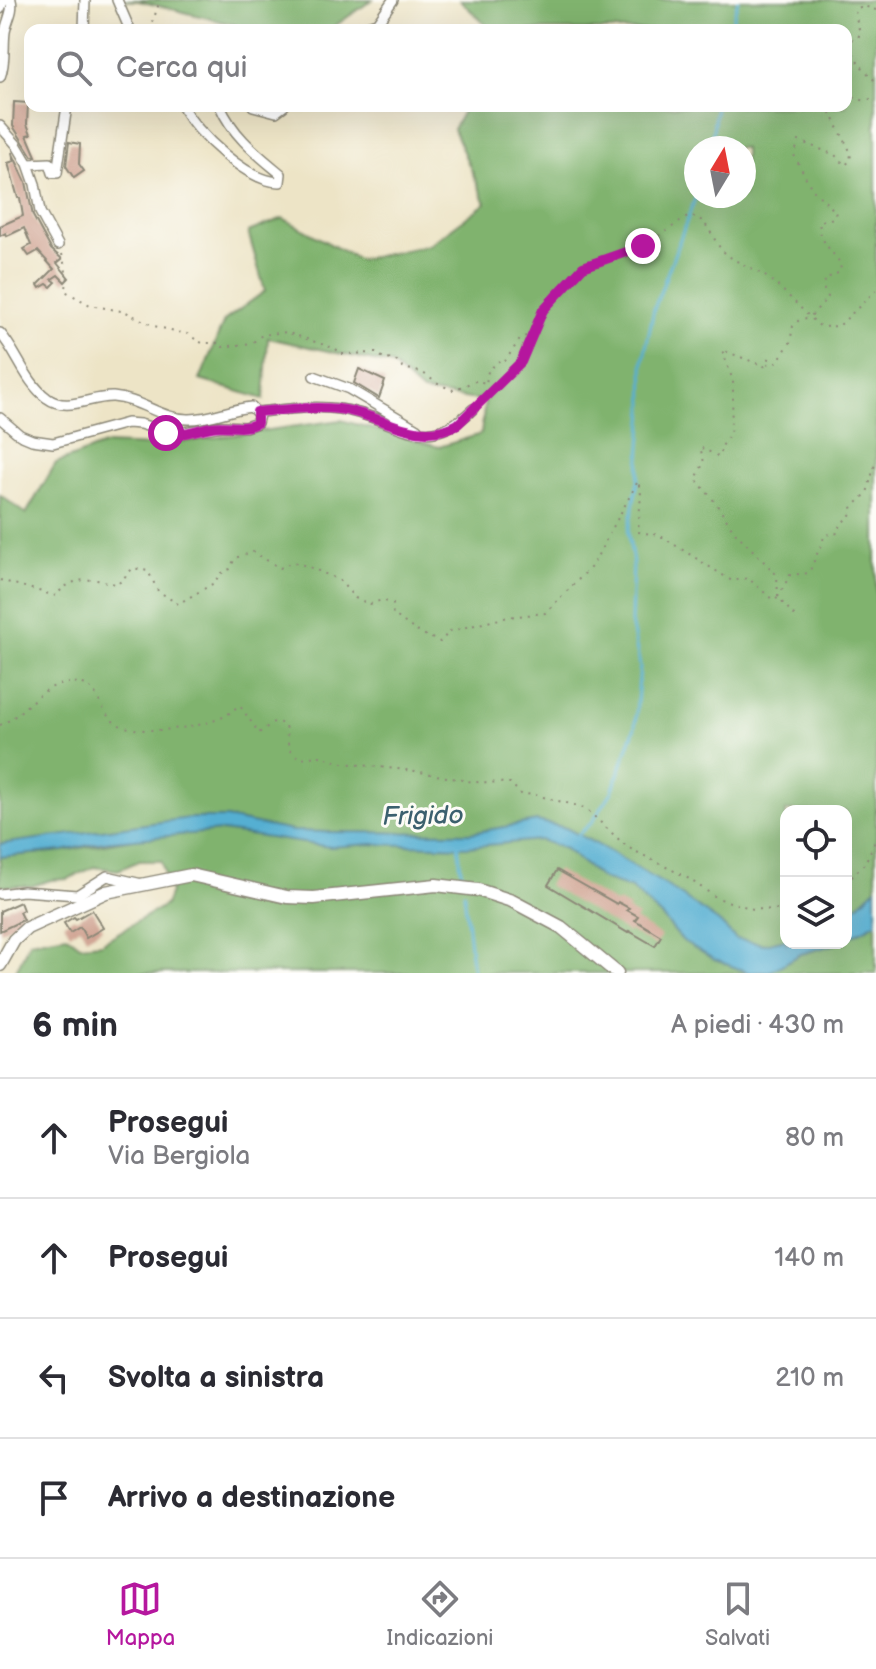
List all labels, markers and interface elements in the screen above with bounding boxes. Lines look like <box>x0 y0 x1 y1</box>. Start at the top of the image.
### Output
search box <box>24 24 852 112</box>
icon: search <box>52 46 96 90</box>
text: Cerca qui <box>116 50 248 86</box>
north arrow <box>684 136 756 208</box>
route end <box>625 228 661 264</box>
route start <box>148 415 184 451</box>
water label: Frigido <box>382 800 464 833</box>
map controls <box>780 805 852 949</box>
button: locate <box>780 805 852 877</box>
button: layers <box>780 877 852 949</box>
text: 6 min <box>32 1005 118 1046</box>
text: A piedi · 430 m <box>671 1010 844 1041</box>
text: Prosegui <box>108 1105 228 1141</box>
icon: ahead <box>32 1116 76 1160</box>
text: 80 m <box>785 1123 844 1154</box>
text: Via Bergiola <box>108 1141 250 1172</box>
icon: ahead <box>32 1236 76 1280</box>
text: Prosegui <box>108 1240 228 1276</box>
text: 140 m <box>774 1243 844 1274</box>
icon: left <box>32 1356 76 1400</box>
text: Svolta a sinistra <box>108 1360 324 1396</box>
text: 210 m <box>775 1363 844 1394</box>
icon: arrive <box>32 1476 76 1520</box>
text: Arrivo a destinazione <box>108 1480 395 1516</box>
tab: Mappa <box>106 1577 175 1652</box>
tab: Indicazioni <box>387 1577 493 1652</box>
tab: Salvati <box>705 1577 770 1652</box>

